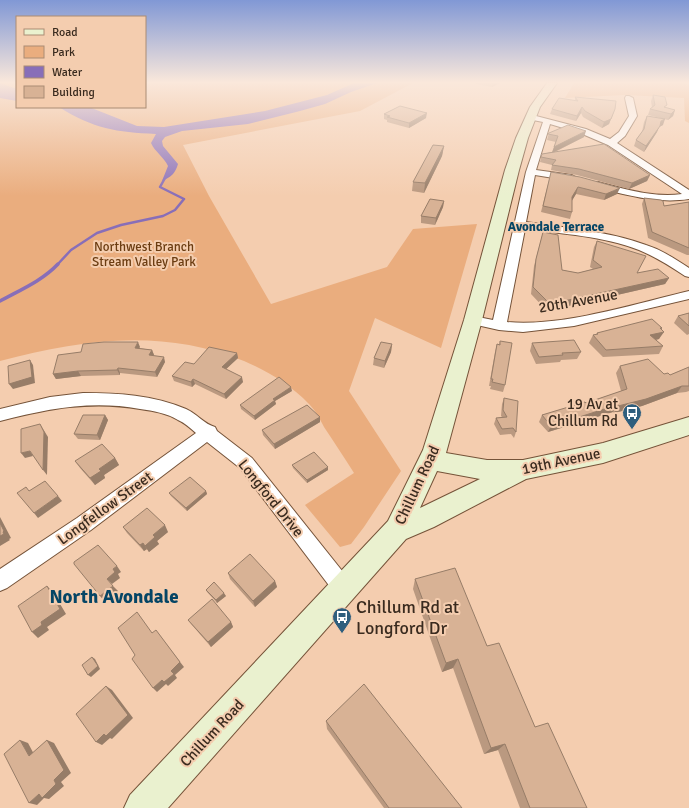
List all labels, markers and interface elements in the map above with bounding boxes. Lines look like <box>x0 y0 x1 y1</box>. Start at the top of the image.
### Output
legend <box>16 16 146 108</box>
text: Road <box>52 25 78 40</box>
text: Park <box>52 45 75 60</box>
text: Water <box>52 65 83 80</box>
text: Building <box>52 85 95 100</box>
district label: Avondale Terrace <box>508 219 605 235</box>
park label: Northwest Branch Stream Valley Park <box>92 239 196 270</box>
street label: 20th Avenue <box>537 285 619 317</box>
place label: 19 Av at Chillum Rd <box>548 395 618 430</box>
bus stop icon: 19 Av at Chillum Rd <box>621 402 643 430</box>
street label: Chillum Road <box>391 442 443 527</box>
street label: 19th Avenue <box>520 444 602 478</box>
street label: Longford Drive <box>234 456 308 540</box>
street label: Longfellow Street <box>54 467 156 549</box>
district label: North Avondale <box>49 585 179 609</box>
place label: Chillum Rd at Longford Dr <box>356 596 459 639</box>
bus stop icon: Chillum Rd at Longford Dr <box>331 606 353 634</box>
street label: Chillum Road <box>176 696 248 770</box>

